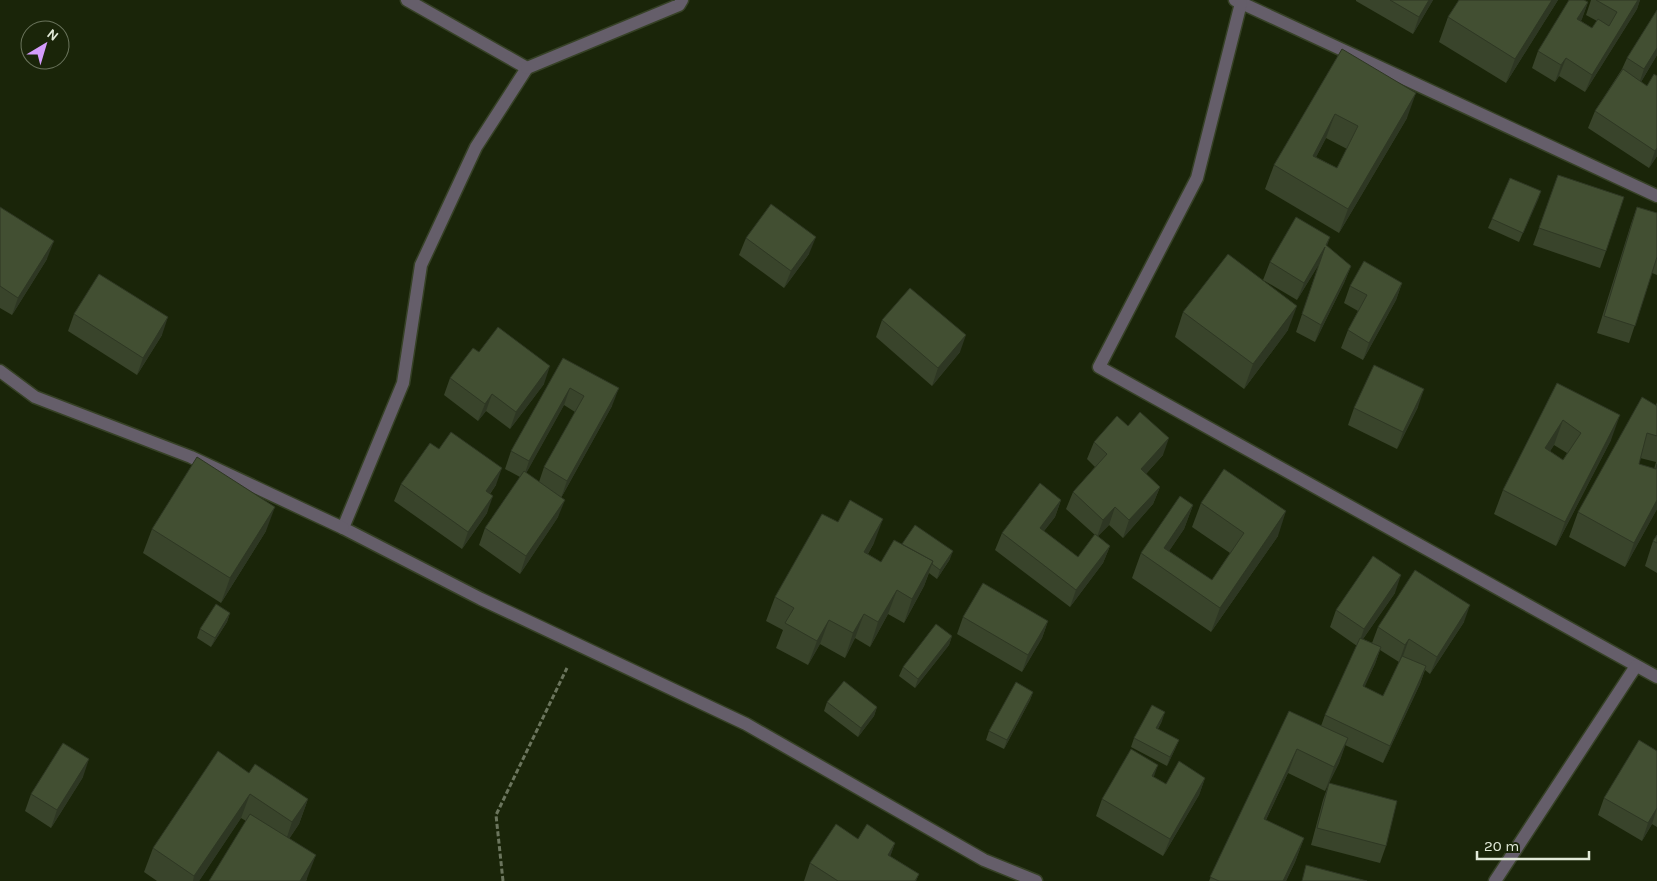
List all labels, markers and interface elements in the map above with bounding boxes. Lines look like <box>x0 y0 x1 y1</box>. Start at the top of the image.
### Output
north arrow <box>20 20 70 70</box>
text: N <box>44 25 62 45</box>
scale bar <box>1477 828 1590 860</box>
text: 20 m <box>1484 837 1519 855</box>

